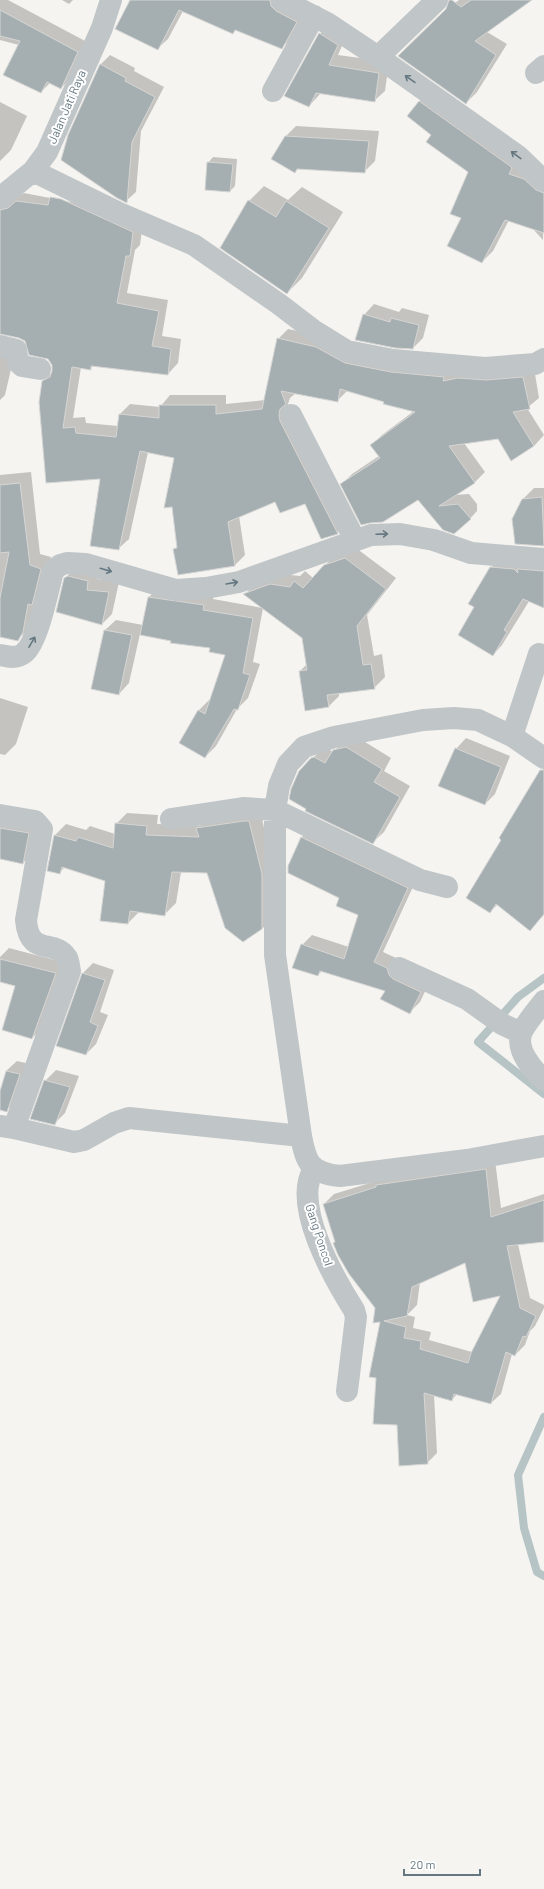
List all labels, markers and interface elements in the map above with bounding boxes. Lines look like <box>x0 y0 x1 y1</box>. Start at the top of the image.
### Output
street label: Jalan Jati Raya <box>44 68 88 146</box>
one-way arrow <box>404 75 415 83</box>
one-way arrow <box>510 150 521 159</box>
one-way arrow <box>375 531 388 538</box>
one-way arrow <box>99 567 112 574</box>
one-way arrow <box>225 579 238 587</box>
one-way arrow <box>28 636 36 648</box>
street label: Gang Poncol <box>303 1202 336 1267</box>
scale bar <box>404 1851 480 1877</box>
text: 20 m <box>410 1857 436 1871</box>

